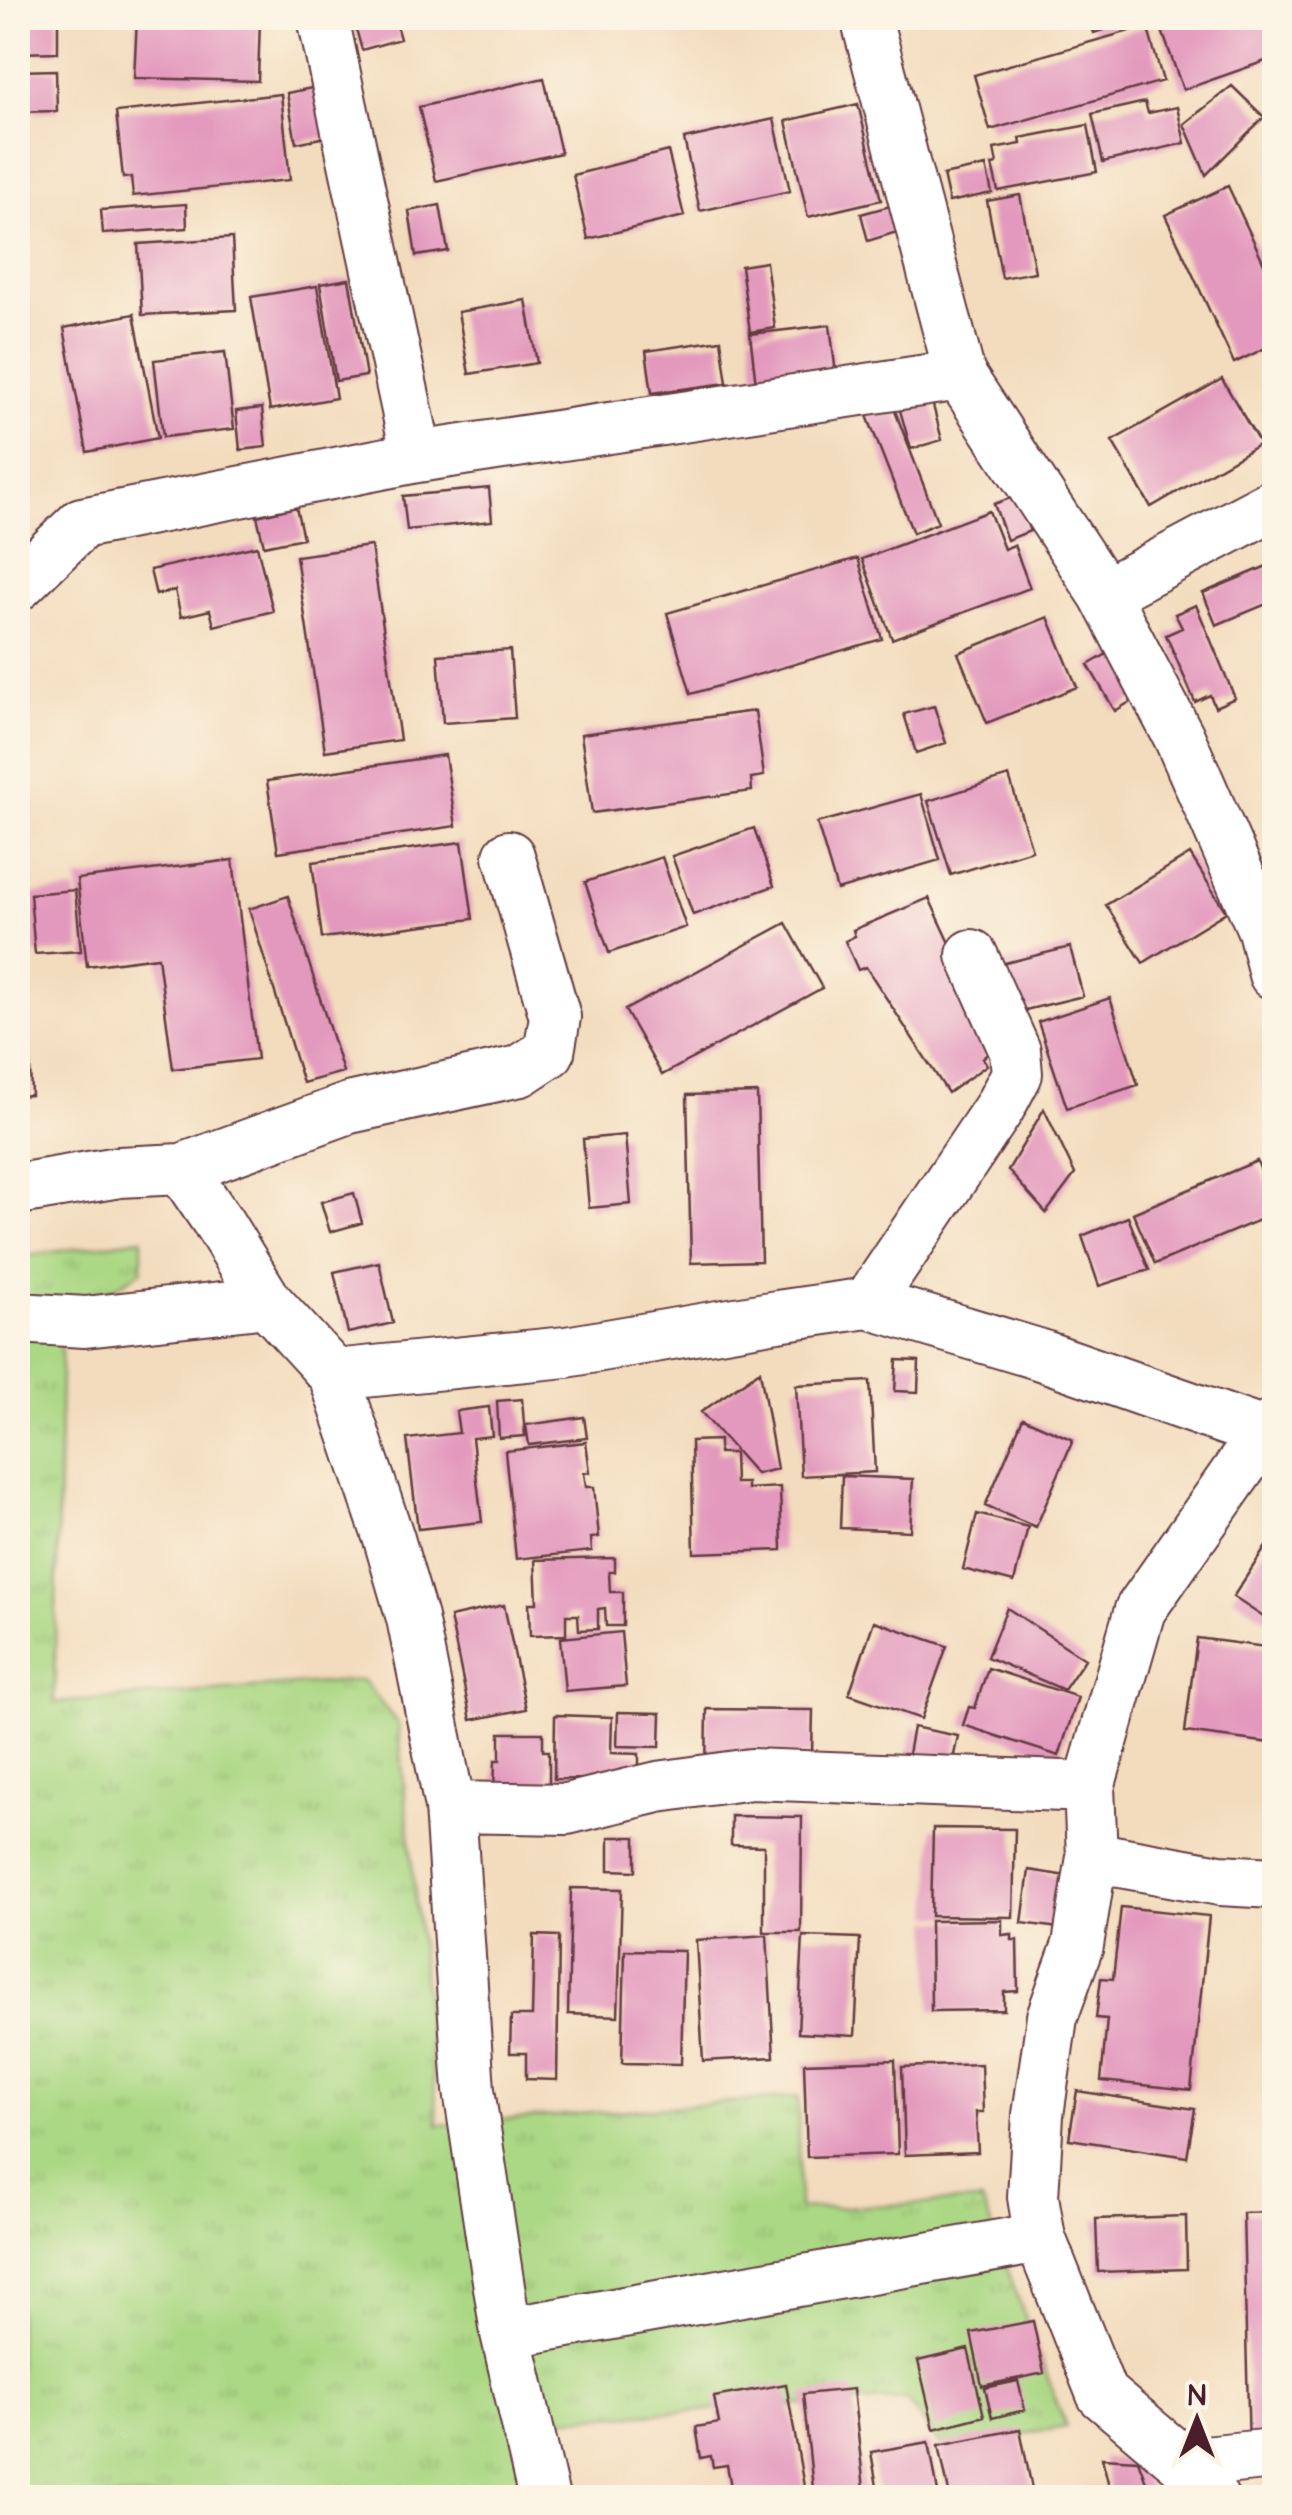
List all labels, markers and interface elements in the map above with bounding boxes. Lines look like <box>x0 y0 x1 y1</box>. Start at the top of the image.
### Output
north arrow <box>1147 2370 1247 2470</box>
text: N <box>1188 2377 1206 2416</box>

